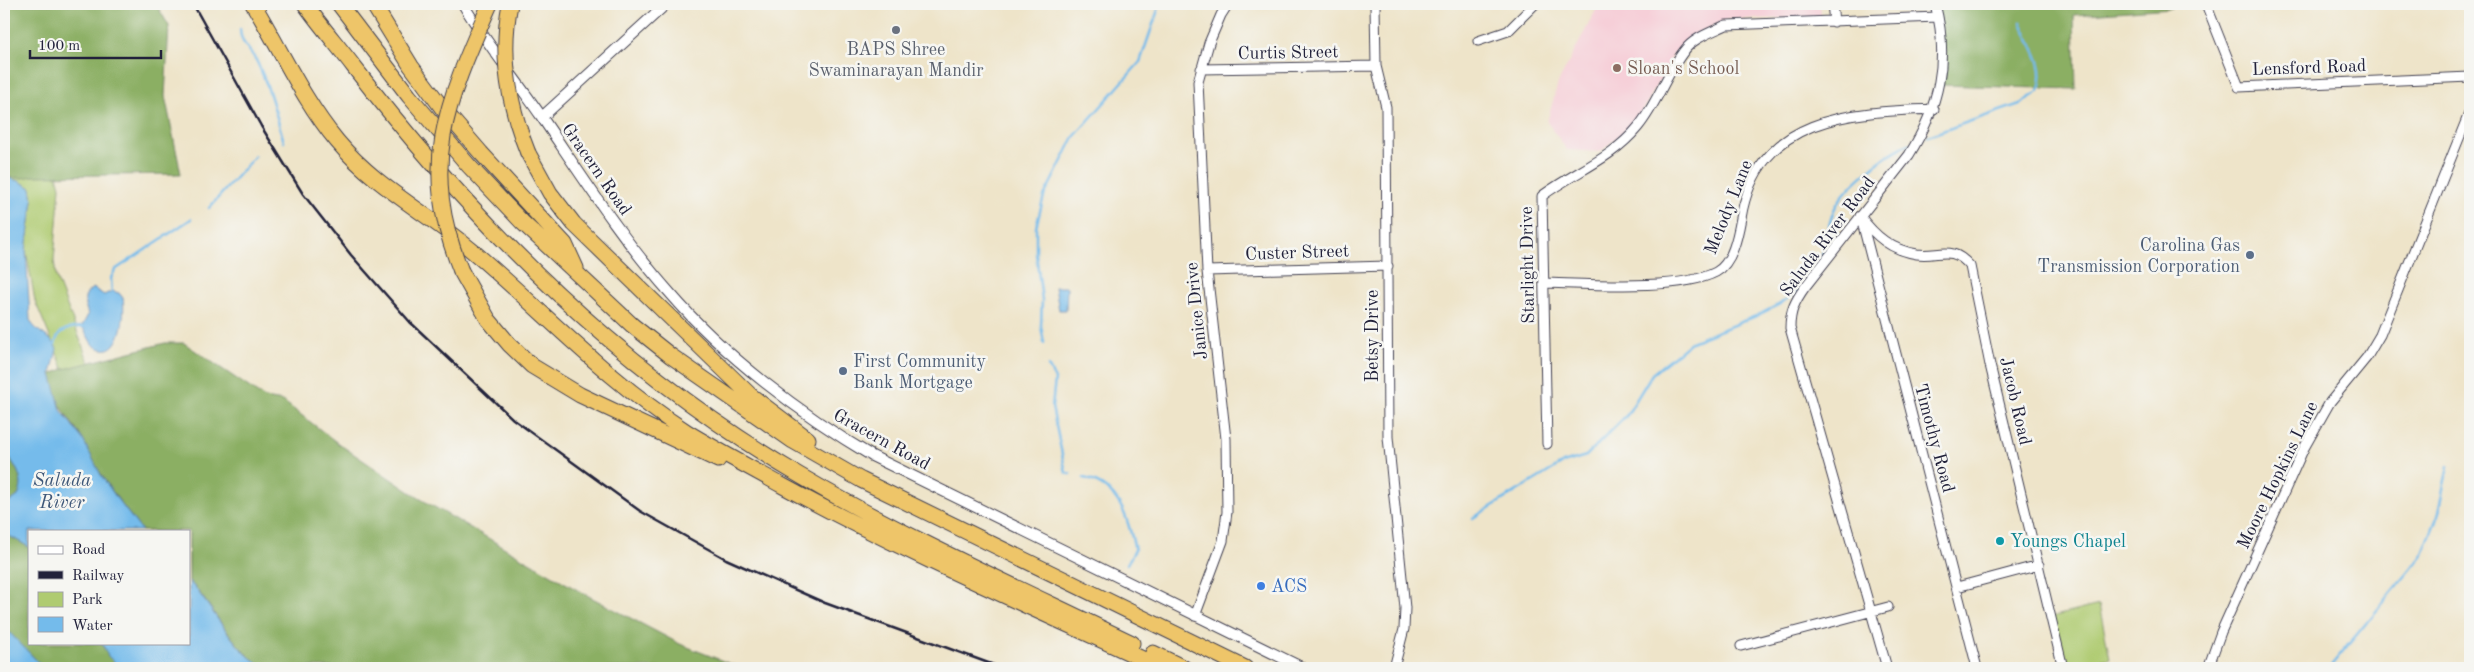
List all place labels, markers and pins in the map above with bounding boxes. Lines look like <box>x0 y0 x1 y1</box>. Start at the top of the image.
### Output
marker: BAPS Shree Swaminarayan Mandir <box>890 24 902 36</box>
place label: BAPS Shree Swaminarayan Mandir <box>808 41 984 80</box>
place label: Sloan's School <box>1627 60 1739 78</box>
marker: Sloan's School <box>1611 62 1623 74</box>
place label: Carolina Gas Transmission Corporation <box>2037 237 2240 276</box>
marker: Carolina Gas Transmission Corporation <box>2244 249 2256 261</box>
place label: First Community Bank Mortgage <box>853 353 987 392</box>
marker: First Community Bank Mortgage <box>837 365 849 377</box>
place label: Youngs Chapel <box>2010 533 2126 551</box>
marker: Youngs Chapel <box>1994 535 2006 547</box>
place label: ACS <box>1271 578 1307 596</box>
marker: ACS <box>1255 580 1267 592</box>

